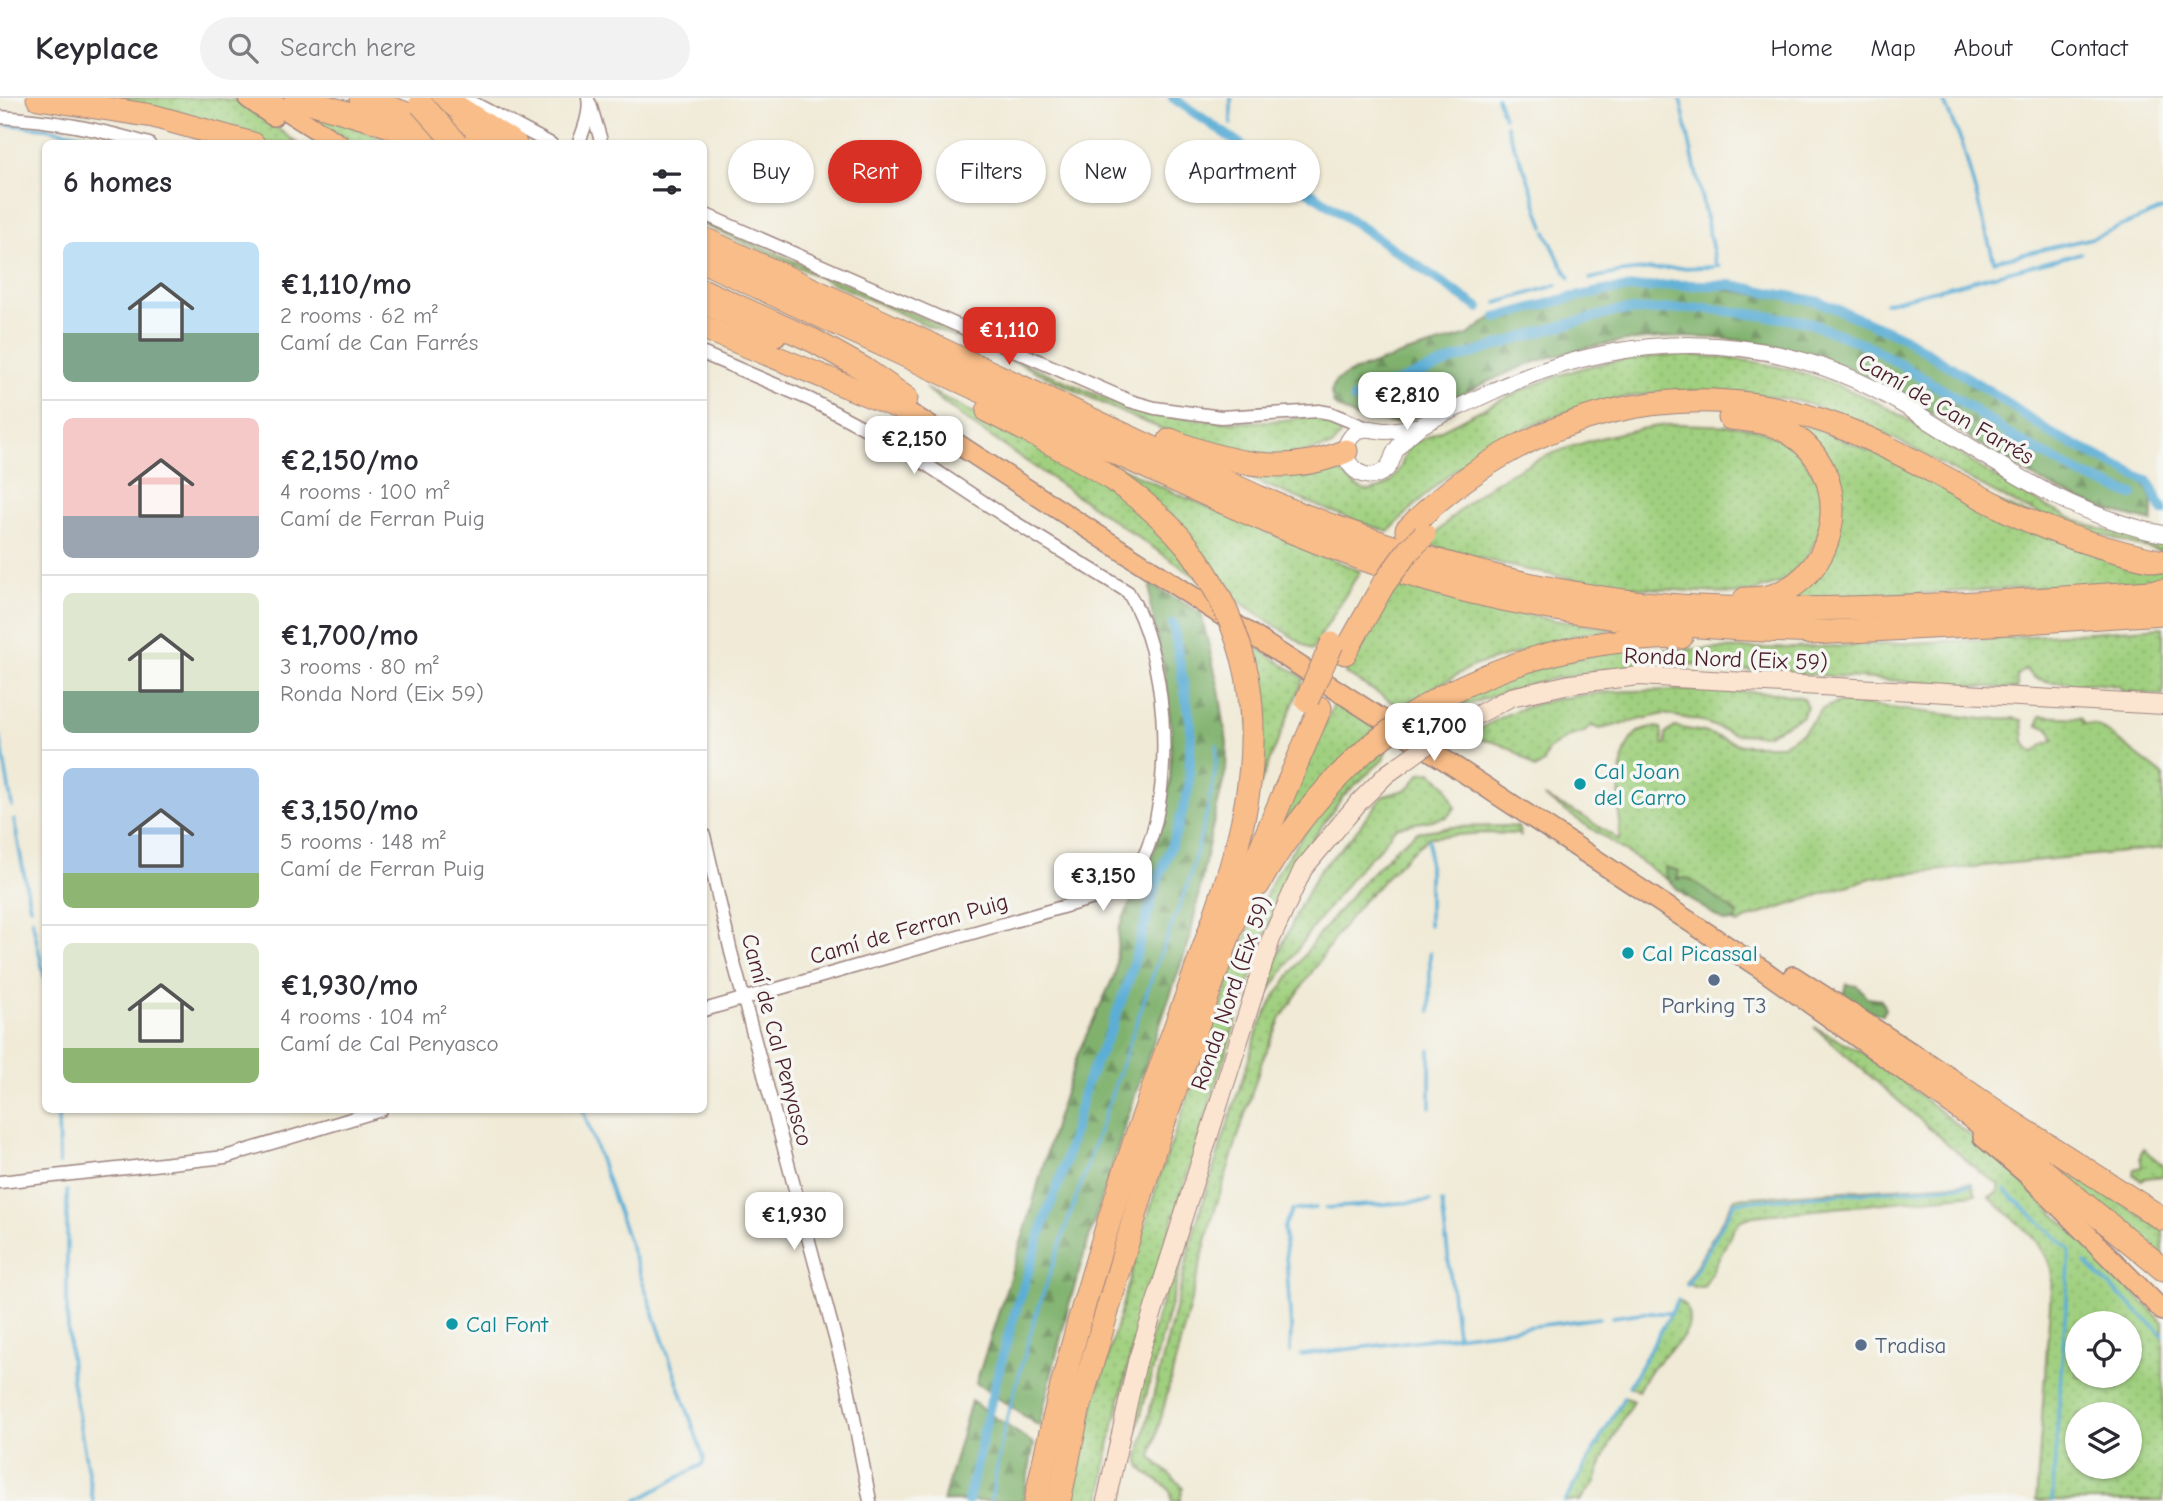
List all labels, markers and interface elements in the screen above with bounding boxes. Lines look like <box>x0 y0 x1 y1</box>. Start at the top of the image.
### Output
search box <box>200 17 690 80</box>
text: Keyplace <box>35 29 158 67</box>
icon: search <box>224 29 262 67</box>
text: Search here <box>280 33 416 63</box>
text: Home <box>1771 34 1832 62</box>
text: Map <box>1870 34 1916 62</box>
text: About <box>1954 34 2012 62</box>
text: Contact <box>2050 34 2128 62</box>
chip: Buy <box>728 140 814 203</box>
chip: Rent <box>828 140 922 203</box>
chip: Filters <box>936 140 1046 203</box>
chip: New <box>1060 140 1151 203</box>
chip: Apartment <box>1165 140 1320 203</box>
icon: filters <box>648 163 686 201</box>
text: 6 homes <box>63 165 172 200</box>
text: €1,110/mo <box>280 267 411 302</box>
icon: home <box>119 270 203 354</box>
text: 2 rooms · 62 m² <box>280 302 438 329</box>
pin: €1,110 <box>952 308 1066 367</box>
text: €1,110 <box>979 316 1039 343</box>
text: Camí de Can Farrés <box>280 329 478 356</box>
street label: Camí de Can Farrés <box>1853 348 2039 470</box>
pin: €2,810 <box>1350 372 1464 432</box>
text: €2,810 <box>1374 381 1440 408</box>
pin: €2,150 <box>857 416 971 476</box>
text: €2,150 <box>881 425 947 452</box>
text: €2,150/mo <box>280 443 419 478</box>
icon: home <box>119 446 203 530</box>
text: 4 rooms · 100 m² <box>280 478 449 505</box>
text: Camí de Ferran Puig <box>280 505 485 532</box>
text: €1,700/mo <box>280 618 419 653</box>
icon: home <box>119 621 203 705</box>
street label: Ronda Nord (Eix 59) <box>1624 642 1828 676</box>
text: 3 rooms · 80 m² <box>280 653 439 680</box>
text: Ronda Nord (Eix 59) <box>280 680 484 707</box>
pin: €1,700 <box>1377 704 1491 763</box>
text: €1,700 <box>1401 712 1467 739</box>
place label: Cal Joan del Carro <box>1594 758 1686 811</box>
marker: Cal Joan del Carro <box>1572 776 1588 792</box>
text: €3,150/mo <box>280 793 419 828</box>
icon: home <box>119 796 203 880</box>
text: 5 rooms · 148 m² <box>280 828 446 855</box>
pin: €3,150 <box>1046 854 1160 913</box>
text: Camí de Ferran Puig <box>280 855 485 882</box>
text: €3,150 <box>1070 862 1136 889</box>
street label: Camí de Ferran Puig <box>807 888 1011 970</box>
street label: Ronda Nord (Eix 59) <box>1185 892 1277 1094</box>
street label: Camí de Cal Penyasco <box>736 931 818 1149</box>
place label: Cal Picassal <box>1642 940 1758 967</box>
marker: Cal Picassal <box>1620 945 1636 961</box>
text: €1,930/mo <box>280 968 418 1003</box>
icon: home <box>119 971 203 1055</box>
marker: Parking T3 <box>1706 972 1722 988</box>
place label: Parking T3 <box>1661 992 1767 1019</box>
text: 4 rooms · 104 m² <box>280 1003 447 1030</box>
text: Camí de Cal Penyasco <box>280 1030 499 1057</box>
pin: €1,930 <box>737 1192 851 1252</box>
text: €1,930 <box>761 1201 827 1228</box>
place label: Cal Font <box>466 1311 550 1338</box>
map controls <box>2065 1311 2142 1479</box>
button: locate <box>2065 1311 2142 1388</box>
marker: Cal Font <box>444 1316 460 1332</box>
place label: Tradisa <box>1875 1332 1946 1359</box>
marker: Tradisa <box>1853 1337 1869 1353</box>
button: layers <box>2065 1402 2142 1479</box>

